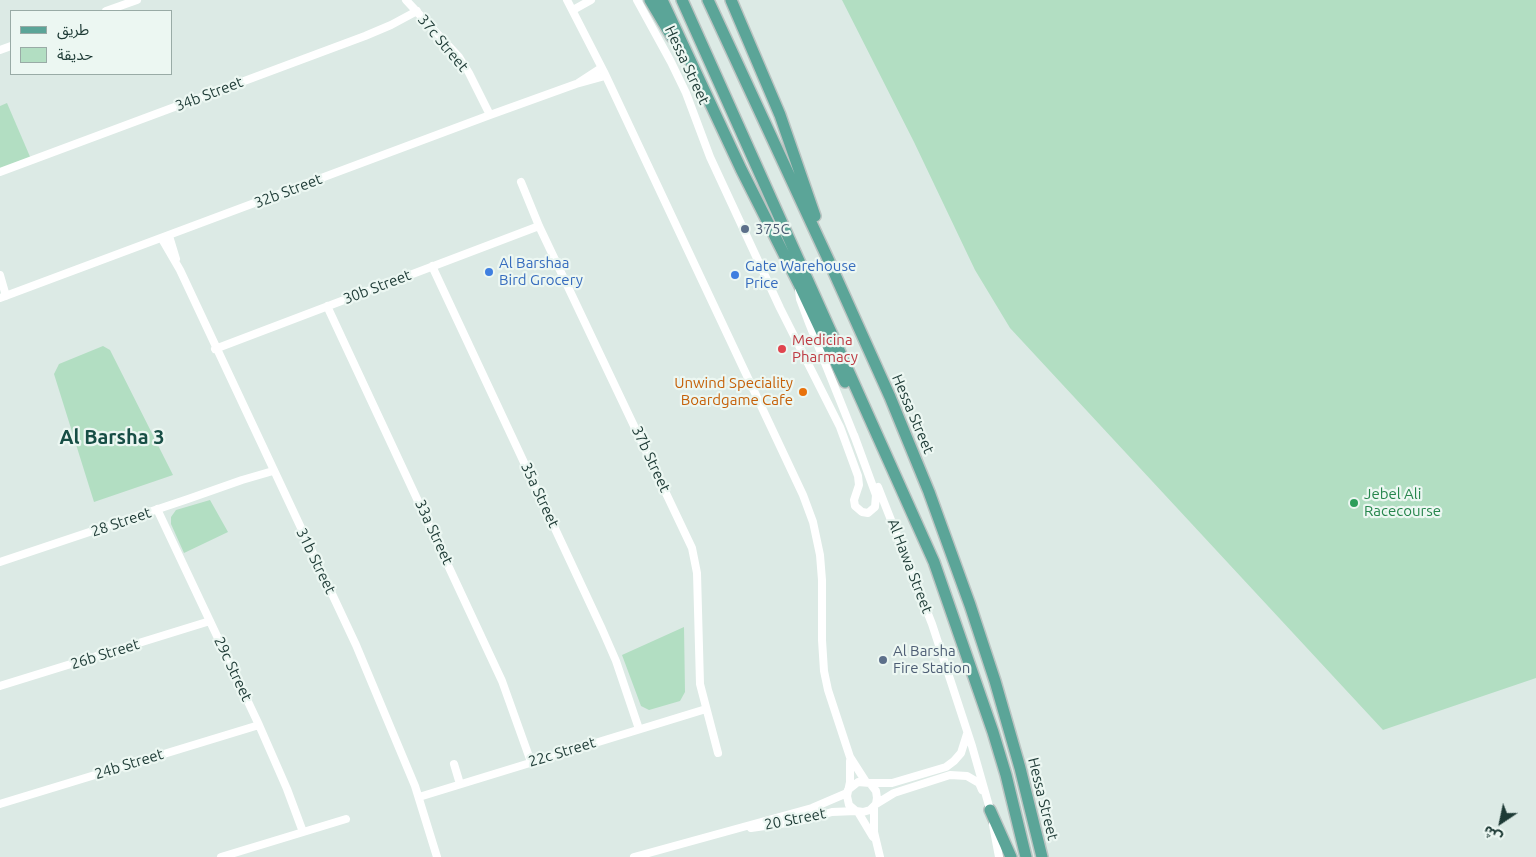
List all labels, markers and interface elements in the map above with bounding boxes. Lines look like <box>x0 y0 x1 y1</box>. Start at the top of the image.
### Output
legend <box>10 10 172 75</box>
street label: 37c Street <box>414 11 472 75</box>
text: طريق <box>57 21 89 38</box>
street label: Hessa Street <box>661 23 713 107</box>
text: حديقة <box>57 46 93 63</box>
street label: 34b Street <box>173 73 245 115</box>
street label: 32b Street <box>252 170 324 212</box>
place label: 375C <box>755 220 790 238</box>
marker: 375C <box>739 223 751 235</box>
place label: Al Barshaa Bird Grocery <box>499 254 583 289</box>
place label: Gate Warehouse Price <box>745 257 856 292</box>
street label: 30b Street <box>341 266 413 308</box>
marker: Al Barshaa Bird Grocery <box>483 266 495 278</box>
marker: Gate Warehouse Price <box>729 269 741 281</box>
place label: Medicina Pharmacy <box>792 331 858 366</box>
marker: Medicina Pharmacy <box>776 343 788 355</box>
street label: Hessa Street <box>888 371 938 457</box>
place label: Unwind Speciality Boardgame Cafe <box>674 374 793 409</box>
marker: Unwind Speciality Boardgame Cafe <box>797 386 809 398</box>
street label: 37b Street <box>628 423 674 495</box>
district label: Al Barsha 3 <box>59 425 165 449</box>
street label: 35a Street <box>517 460 563 530</box>
place label: Jebel Ali Racecourse <box>1364 485 1441 520</box>
street label: 33a Street <box>411 497 457 567</box>
marker: Jebel Ali Racecourse <box>1348 497 1360 509</box>
street label: 28 Street <box>89 503 153 541</box>
street label: Al Hawa Street <box>884 516 936 616</box>
street label: 31b Street <box>292 525 340 597</box>
street label: 29c Street <box>210 634 256 704</box>
street label: 26b Street <box>68 635 142 673</box>
place label: Al Barsha Fire Station <box>893 642 970 677</box>
marker: Al Barsha Fire Station <box>877 654 889 666</box>
street label: 22c Street <box>526 733 598 771</box>
street label: 24b Street <box>92 745 166 783</box>
street label: Hessa Street <box>1024 756 1062 842</box>
north arrow <box>1476 797 1526 847</box>
street label: 20 Street <box>763 804 827 834</box>
text: ش <box>1480 822 1505 846</box>

